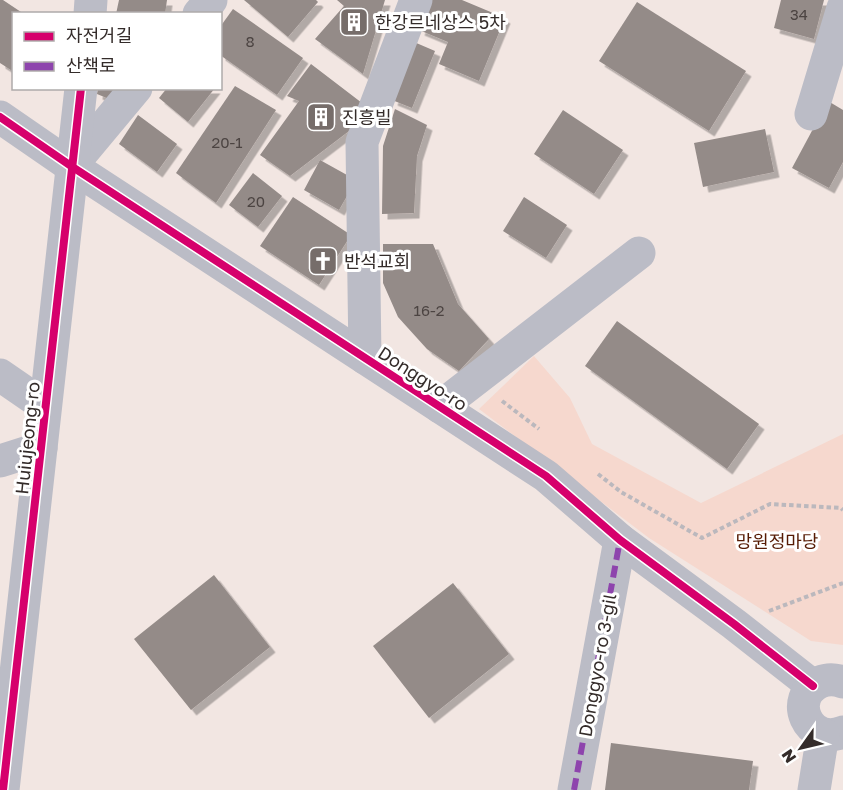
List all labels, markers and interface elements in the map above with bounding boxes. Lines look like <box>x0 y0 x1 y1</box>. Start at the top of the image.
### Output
house number: 34 <box>790 5 808 23</box>
building icon: 한강르네상스 5차 <box>338 6 370 38</box>
place label: 한강르네상스 5차 <box>375 11 506 33</box>
legend <box>12 12 222 90</box>
text: 자전거길 <box>66 24 132 46</box>
house number: 8 <box>245 32 255 50</box>
text: 산책로 <box>66 54 116 76</box>
building icon: 진흥빌 <box>305 101 337 133</box>
place label: 진흥빌 <box>342 106 392 128</box>
house number: 20-1 <box>212 133 242 151</box>
house number: 20 <box>247 192 265 210</box>
church icon: 반석교회 <box>307 245 339 277</box>
place label: 반석교회 <box>344 250 410 272</box>
house number: 16-2 <box>414 301 444 319</box>
street label: Donggyo-ro <box>374 341 472 415</box>
street label: Huiujeong-ro <box>10 381 44 495</box>
park label: 망원정마당 <box>736 530 818 552</box>
street label: Donggyo-ro 3-gil <box>574 591 620 738</box>
north arrow <box>771 718 831 778</box>
text: N <box>777 746 800 767</box>

